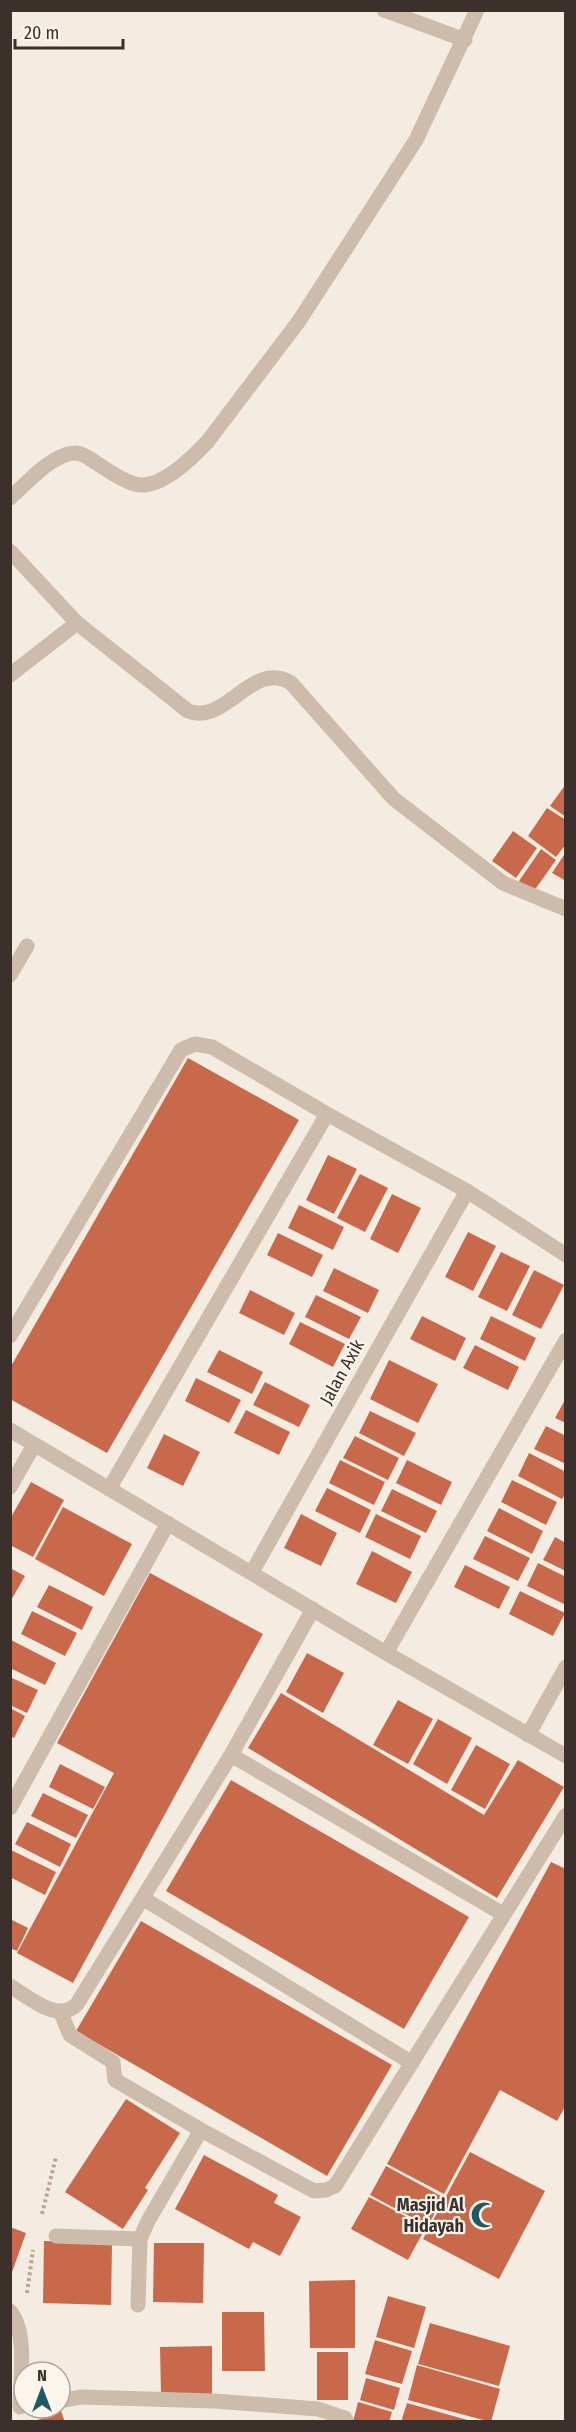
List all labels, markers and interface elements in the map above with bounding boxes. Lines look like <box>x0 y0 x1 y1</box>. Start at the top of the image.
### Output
scale bar <box>15 12 123 50</box>
text: 20 m <box>24 22 59 44</box>
street label: Jalan Axik <box>315 1335 369 1408</box>
place label: Masjid Al Hidayah <box>397 2194 464 2237</box>
mosque icon: Masjid Al Hidayah <box>469 2200 499 2230</box>
north arrow <box>12 2360 72 2420</box>
text: N <box>37 2366 47 2385</box>

